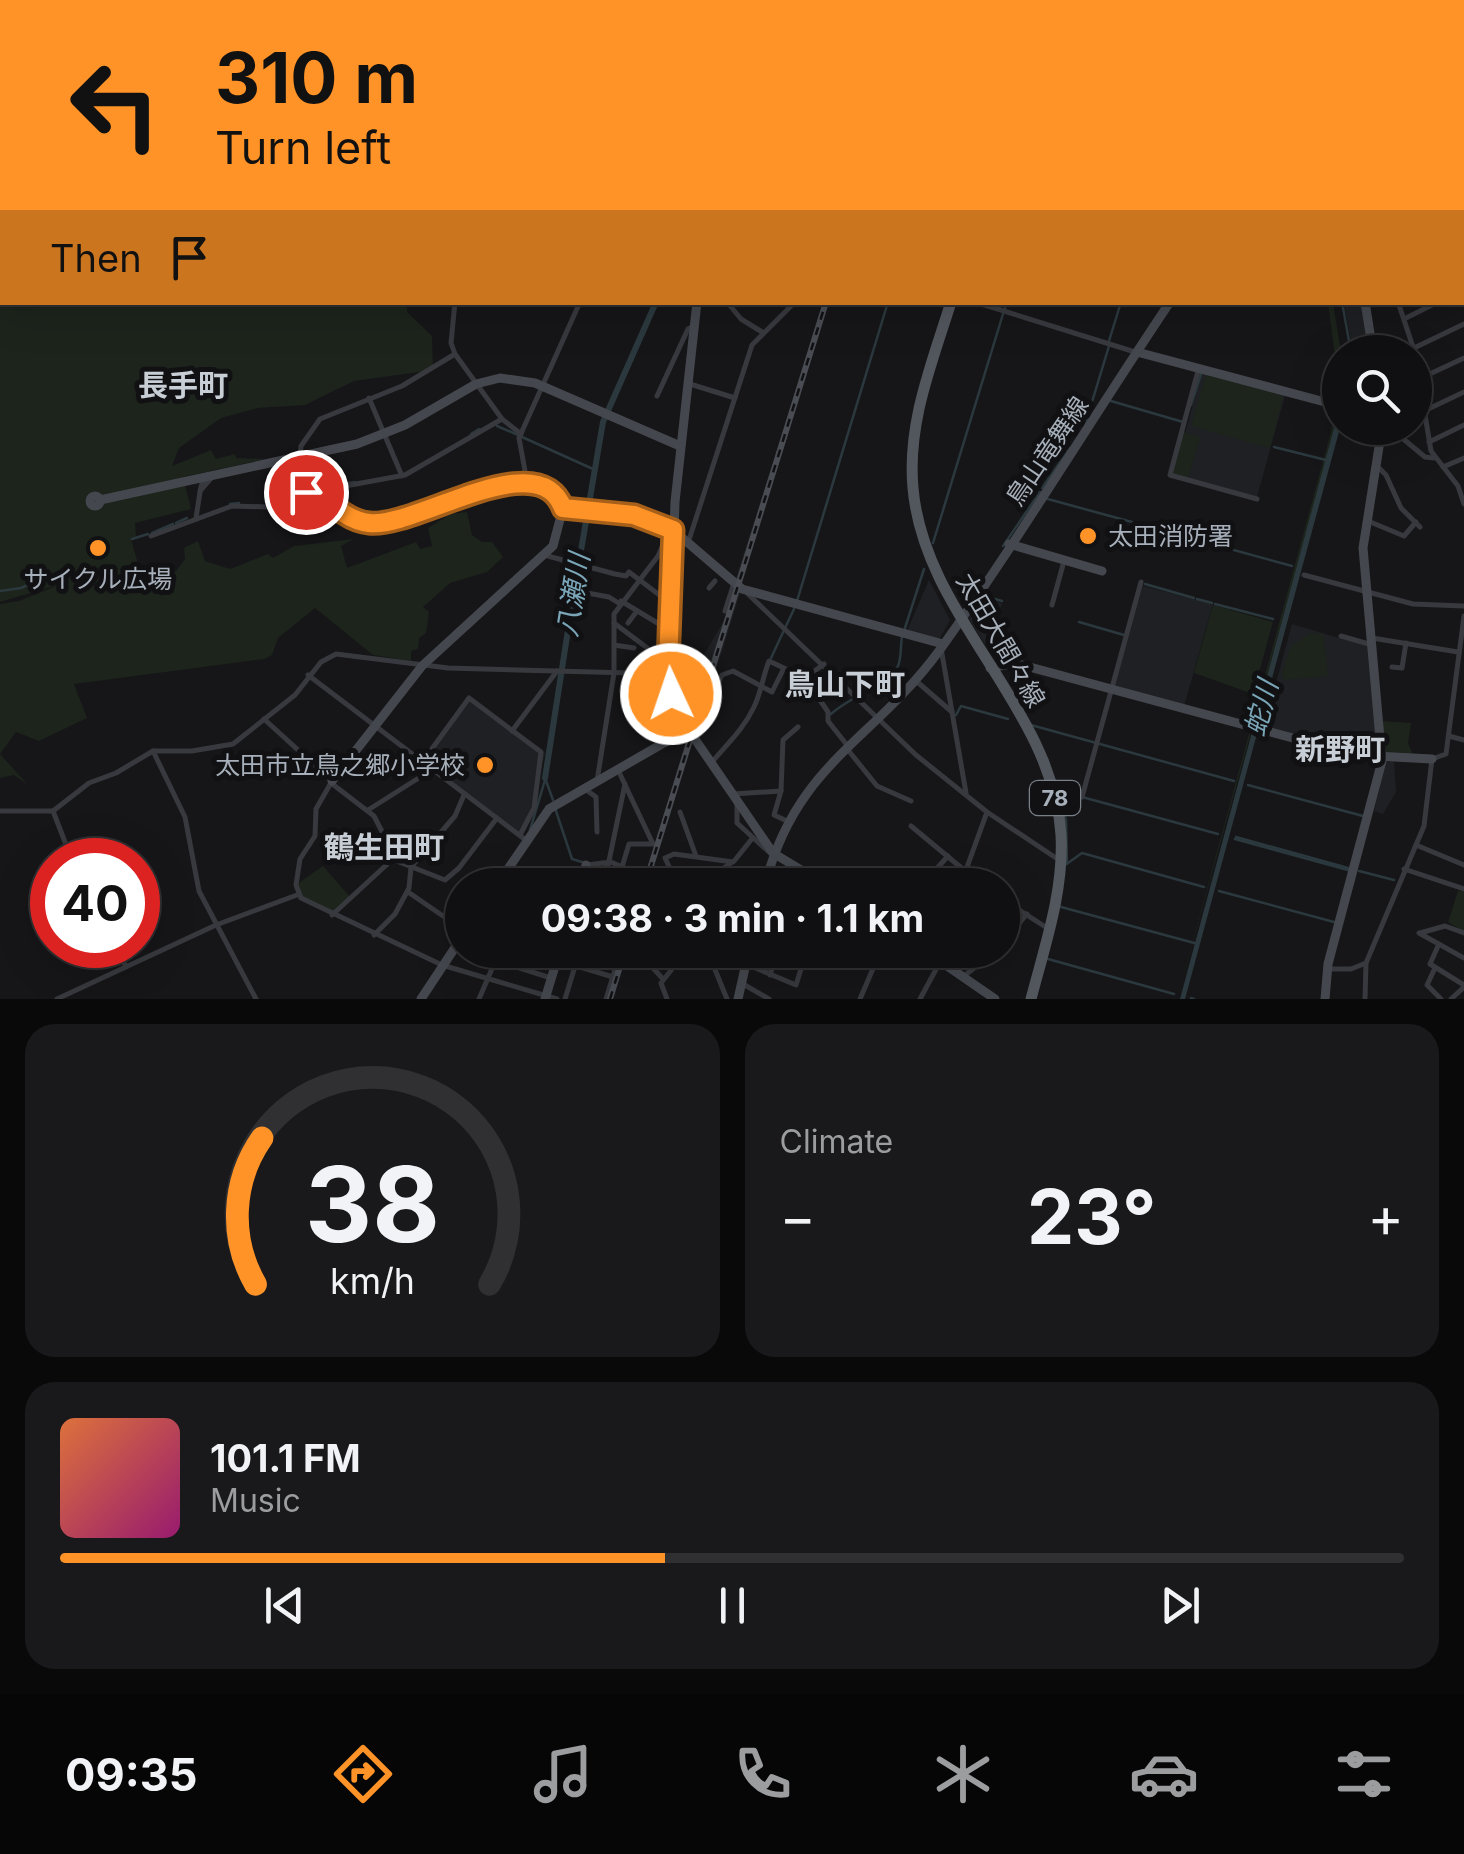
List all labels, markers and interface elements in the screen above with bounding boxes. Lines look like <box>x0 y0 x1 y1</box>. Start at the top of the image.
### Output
text: 310 m <box>215 35 418 120</box>
icon: left <box>50 40 180 170</box>
text: Turn left <box>215 120 391 175</box>
icon: arrive <box>162 230 217 285</box>
text: Then <box>50 235 142 281</box>
map controls <box>1322 335 1432 445</box>
button: search <box>1322 335 1432 445</box>
district label: 長手町 <box>138 367 228 403</box>
street label: 鳥山竜舞線 <box>1000 391 1094 511</box>
pin <box>264 450 349 535</box>
icon: arrive <box>279 465 334 520</box>
place label: 太田消防署 <box>1108 521 1233 551</box>
marker: 太田消防署 <box>1077 525 1099 547</box>
marker: サイクル広場 <box>87 537 109 559</box>
water label: 八瀬川 <box>550 548 597 639</box>
place label: サイクル広場 <box>24 564 172 594</box>
street label: 太田大間々線 <box>951 568 1051 712</box>
position arrow <box>619 642 723 746</box>
district label: 鳥山下町 <box>785 666 905 702</box>
water label: 蛇川 <box>1237 674 1285 739</box>
district label: 新野町 <box>1295 731 1385 767</box>
place label: 太田市立鳥之郷小学校 <box>215 750 465 780</box>
marker: 太田市立鳥之郷小学校 <box>474 754 496 776</box>
road number: 78 <box>1030 781 1080 815</box>
district label: 鶴生田町 <box>324 829 444 865</box>
speed limit sign: 40 <box>30 838 160 968</box>
text: 09:38 · 3 min · 1.1 km <box>541 895 924 941</box>
text: Climate <box>780 1122 893 1161</box>
text: 38 <box>305 1141 440 1267</box>
text: 23° <box>1027 1171 1157 1262</box>
text: − <box>780 1184 816 1250</box>
text: + <box>1368 1184 1404 1250</box>
text: km/h <box>330 1259 415 1303</box>
text: 101.1 FM <box>210 1435 361 1481</box>
text: Music <box>210 1481 301 1520</box>
icon: previous <box>257 1578 312 1633</box>
icon: pause <box>705 1578 760 1633</box>
icon: next <box>1153 1578 1208 1633</box>
icon: directions <box>328 1739 398 1809</box>
icon: music <box>528 1739 598 1809</box>
icon: phone <box>728 1739 798 1809</box>
icon: climate <box>928 1739 998 1809</box>
icon: car <box>1129 1739 1199 1809</box>
icon: filters <box>1329 1739 1399 1809</box>
text: 09:35 <box>65 1747 198 1802</box>

